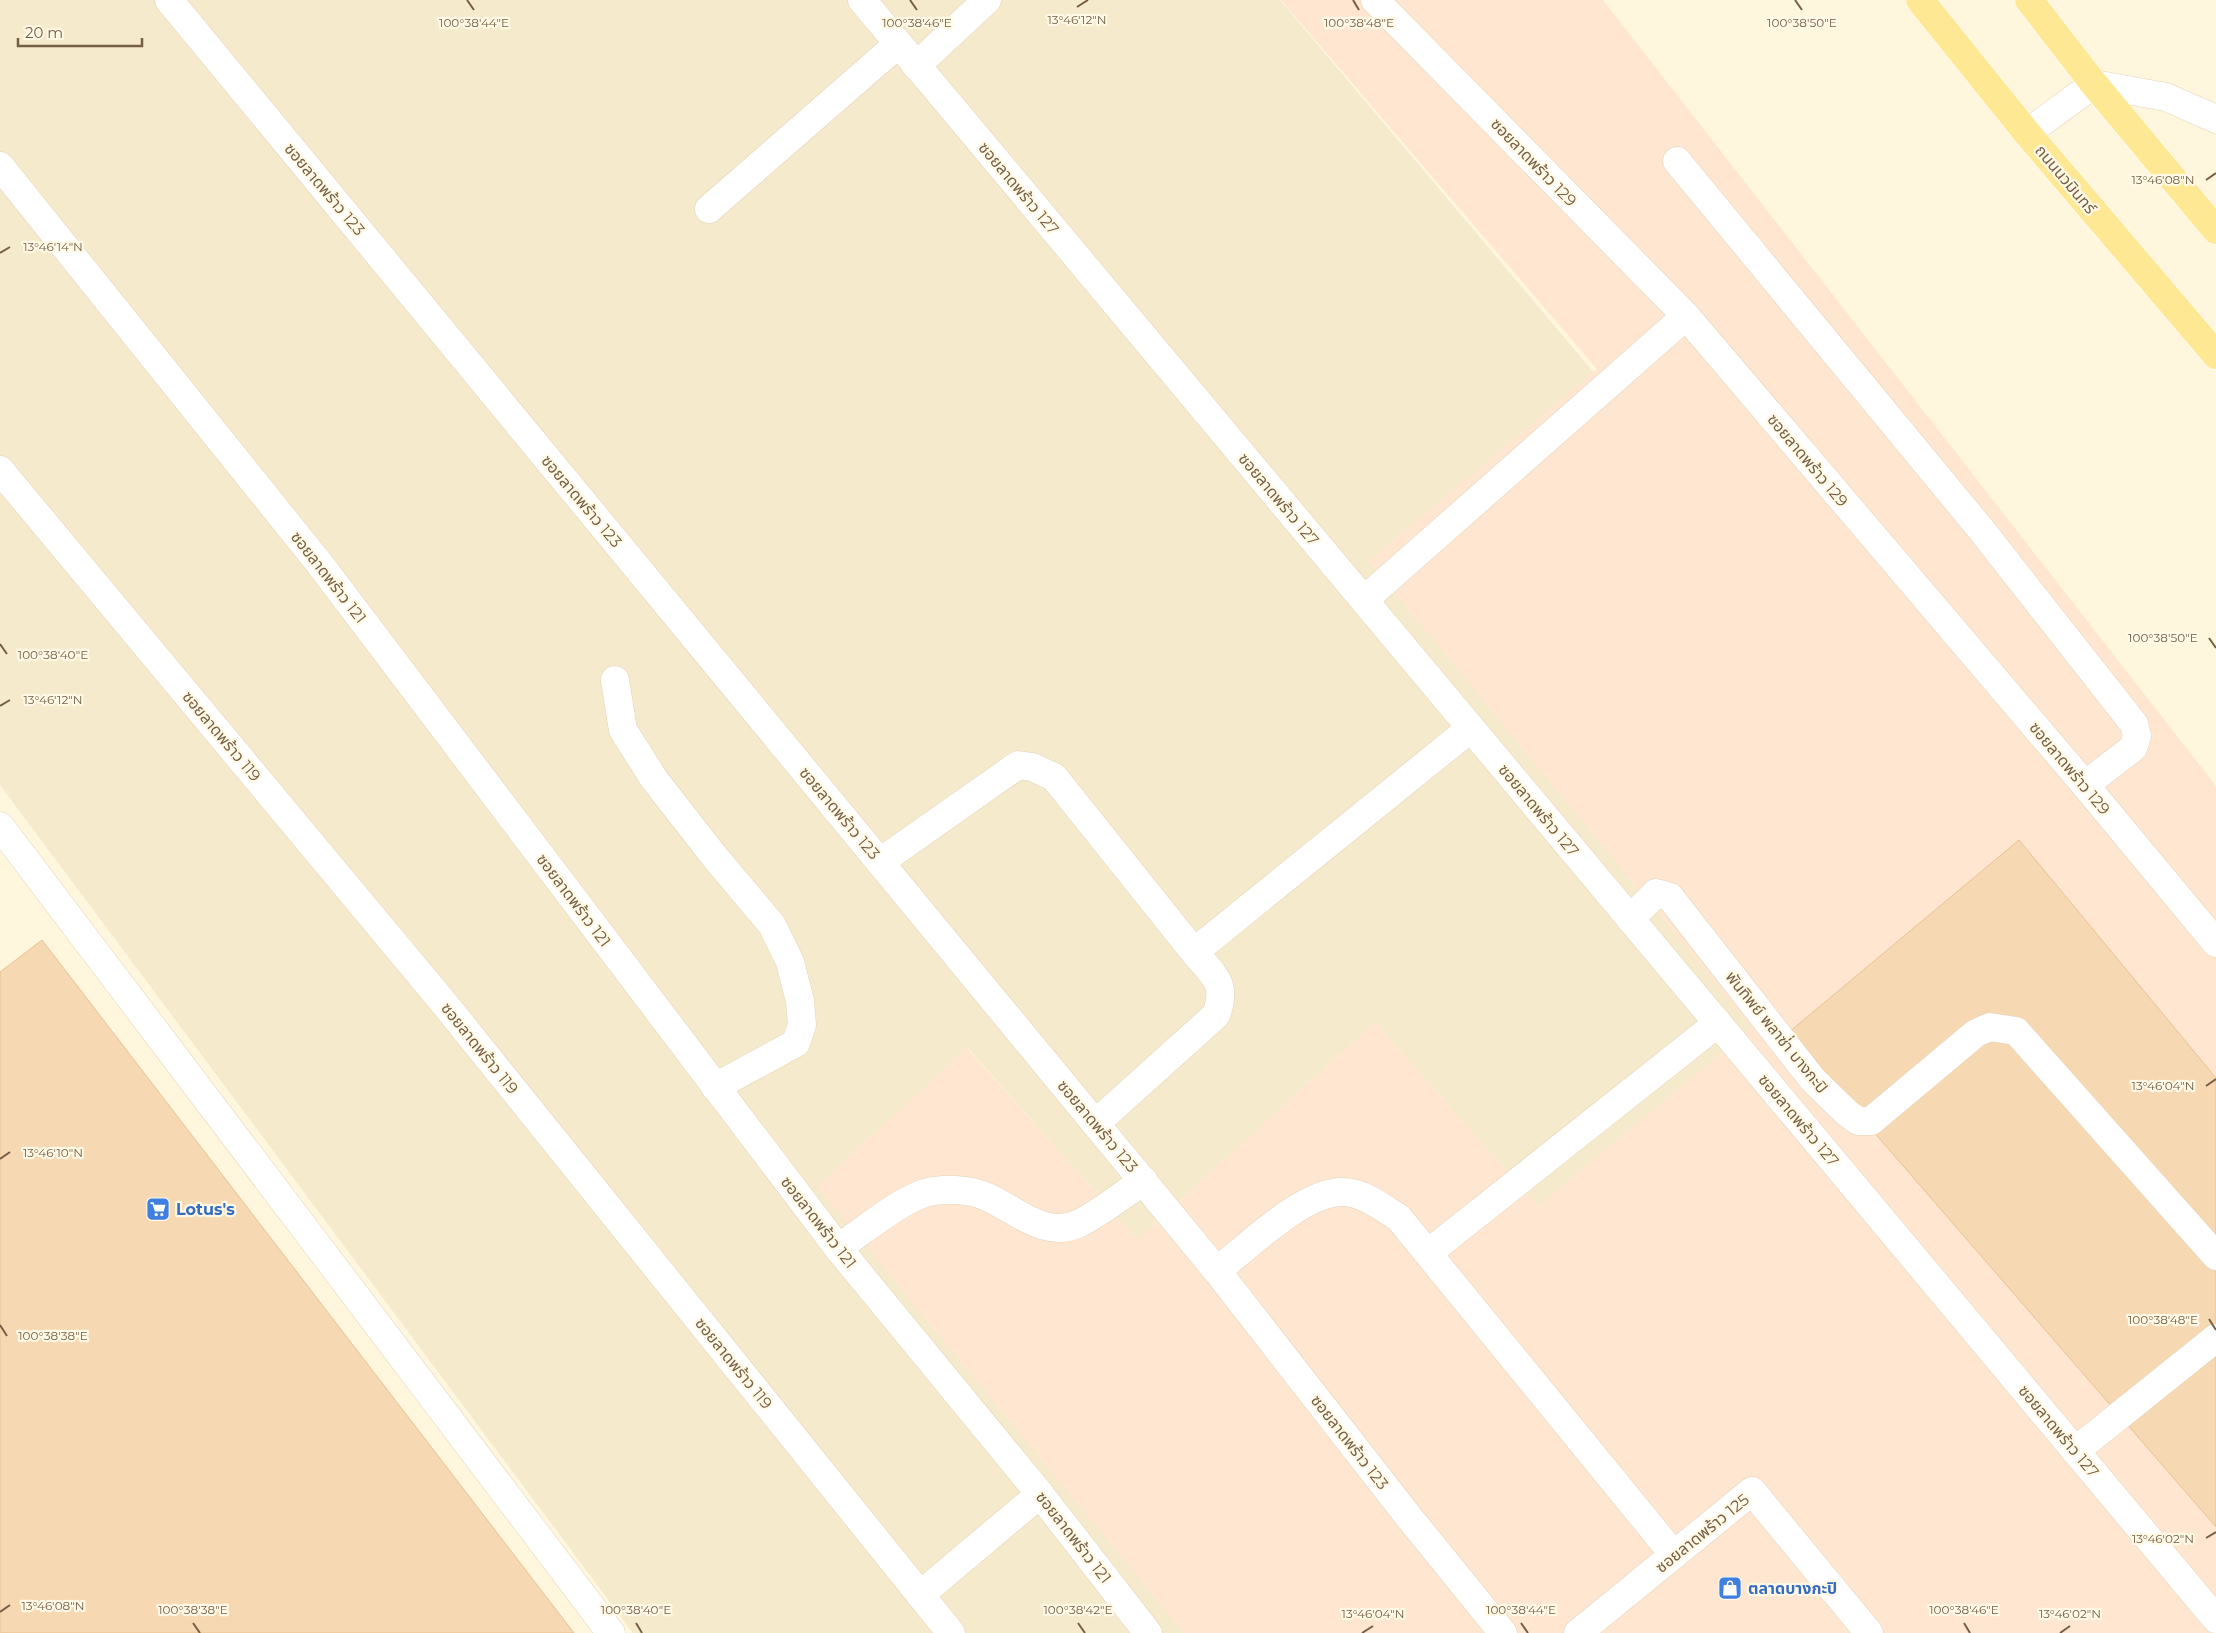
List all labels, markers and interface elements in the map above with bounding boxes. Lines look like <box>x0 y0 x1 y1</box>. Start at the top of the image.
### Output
text: 13°46'12"N <box>1048 12 1107 27</box>
scale bar <box>18 15 141 47</box>
text: 100°38'44"E <box>439 15 509 30</box>
text: 100°38'46"E <box>882 15 952 30</box>
text: 100°38'48"E <box>1324 15 1394 30</box>
text: 100°38'50"E <box>1767 15 1837 30</box>
text: 20 m <box>25 23 63 42</box>
street label: ซอยลาดพร้าว 129 <box>1487 114 1580 210</box>
street label: ซอยลาดพร้าว 127 <box>974 138 1063 238</box>
street label: ซอยลาดพร้าว 123 <box>281 139 369 239</box>
street label: ถนนนวมินทร์ <box>2031 141 2100 218</box>
text: 13°46'08"N <box>2132 172 2195 187</box>
text: 13°46'14"N <box>23 239 83 254</box>
street label: ซอยลาดพร้าว 129 <box>1763 410 1852 511</box>
street label: ซอยลาดพร้าว 127 <box>1234 449 1323 549</box>
street label: ซอยลาดพร้าว 123 <box>538 451 626 551</box>
street label: ซอยลาดพร้าว 121 <box>287 528 370 627</box>
text: 100°38'50"E <box>2128 630 2198 645</box>
text: 100°38'40"E <box>18 647 88 662</box>
street label: ซอยลาดพร้าว 119 <box>178 687 265 785</box>
text: 13°46'12"N <box>24 692 83 707</box>
street label: ซอยลาดพร้าว 129 <box>2025 718 2114 819</box>
street label: ซอยลาดพร้าว 127 <box>1494 760 1583 860</box>
street label: ซอยลาดพร้าว 123 <box>796 763 884 863</box>
street label: ซอยลาดพร้าว 121 <box>533 850 615 950</box>
street label: พันทิพย์ พลาซ่่า บางกะปิ <box>1722 966 1834 1097</box>
street label: ซอยลาดพร้าว 119 <box>437 999 522 1098</box>
street label: ซอยลาดพร้าว 127 <box>1754 1070 1843 1170</box>
street label: ซอยลาดพร้าว 123 <box>1054 1076 1142 1176</box>
text: 13°46'04"N <box>2132 1078 2194 1093</box>
text: 13°46'10"N <box>23 1145 83 1160</box>
street label: ซอยลาดพร้าว 121 <box>777 1173 860 1272</box>
supermarket icon: Lotus's <box>145 1196 171 1222</box>
place label: Lotus's <box>176 1200 235 1219</box>
text: 100°38'48"E <box>2128 1312 2198 1327</box>
street label: ซอยลาดพร้าว 119 <box>691 1314 776 1413</box>
text: 100°38'38"E <box>18 1328 88 1343</box>
street label: ซอยลาดพร้าว 127 <box>2014 1381 2103 1481</box>
street label: ซอยลาดพร้าว 123 <box>1307 1391 1392 1493</box>
street label: ซอยลาดพร้าว 121 <box>1032 1488 1115 1587</box>
street label: ซอยลาดพร้าว 125 <box>1652 1490 1753 1577</box>
text: 13°46'02"N <box>2132 1531 2194 1546</box>
shop icon: ตลาดบางกะปิ <box>1717 1575 1743 1601</box>
place label: ตลาดบางกะปิ <box>1748 1579 1837 1598</box>
text: 13°46'08"N <box>22 1598 85 1613</box>
text: 100°38'38"E <box>158 1602 228 1617</box>
text: 100°38'40"E <box>601 1602 671 1617</box>
text: 100°38'42"E <box>1043 1602 1113 1617</box>
text: 100°38'44"E <box>1486 1602 1556 1617</box>
text: 100°38'46"E <box>1929 1602 1999 1617</box>
text: 13°46'04"N <box>1342 1606 1404 1621</box>
text: 13°46'02"N <box>2039 1606 2101 1621</box>

